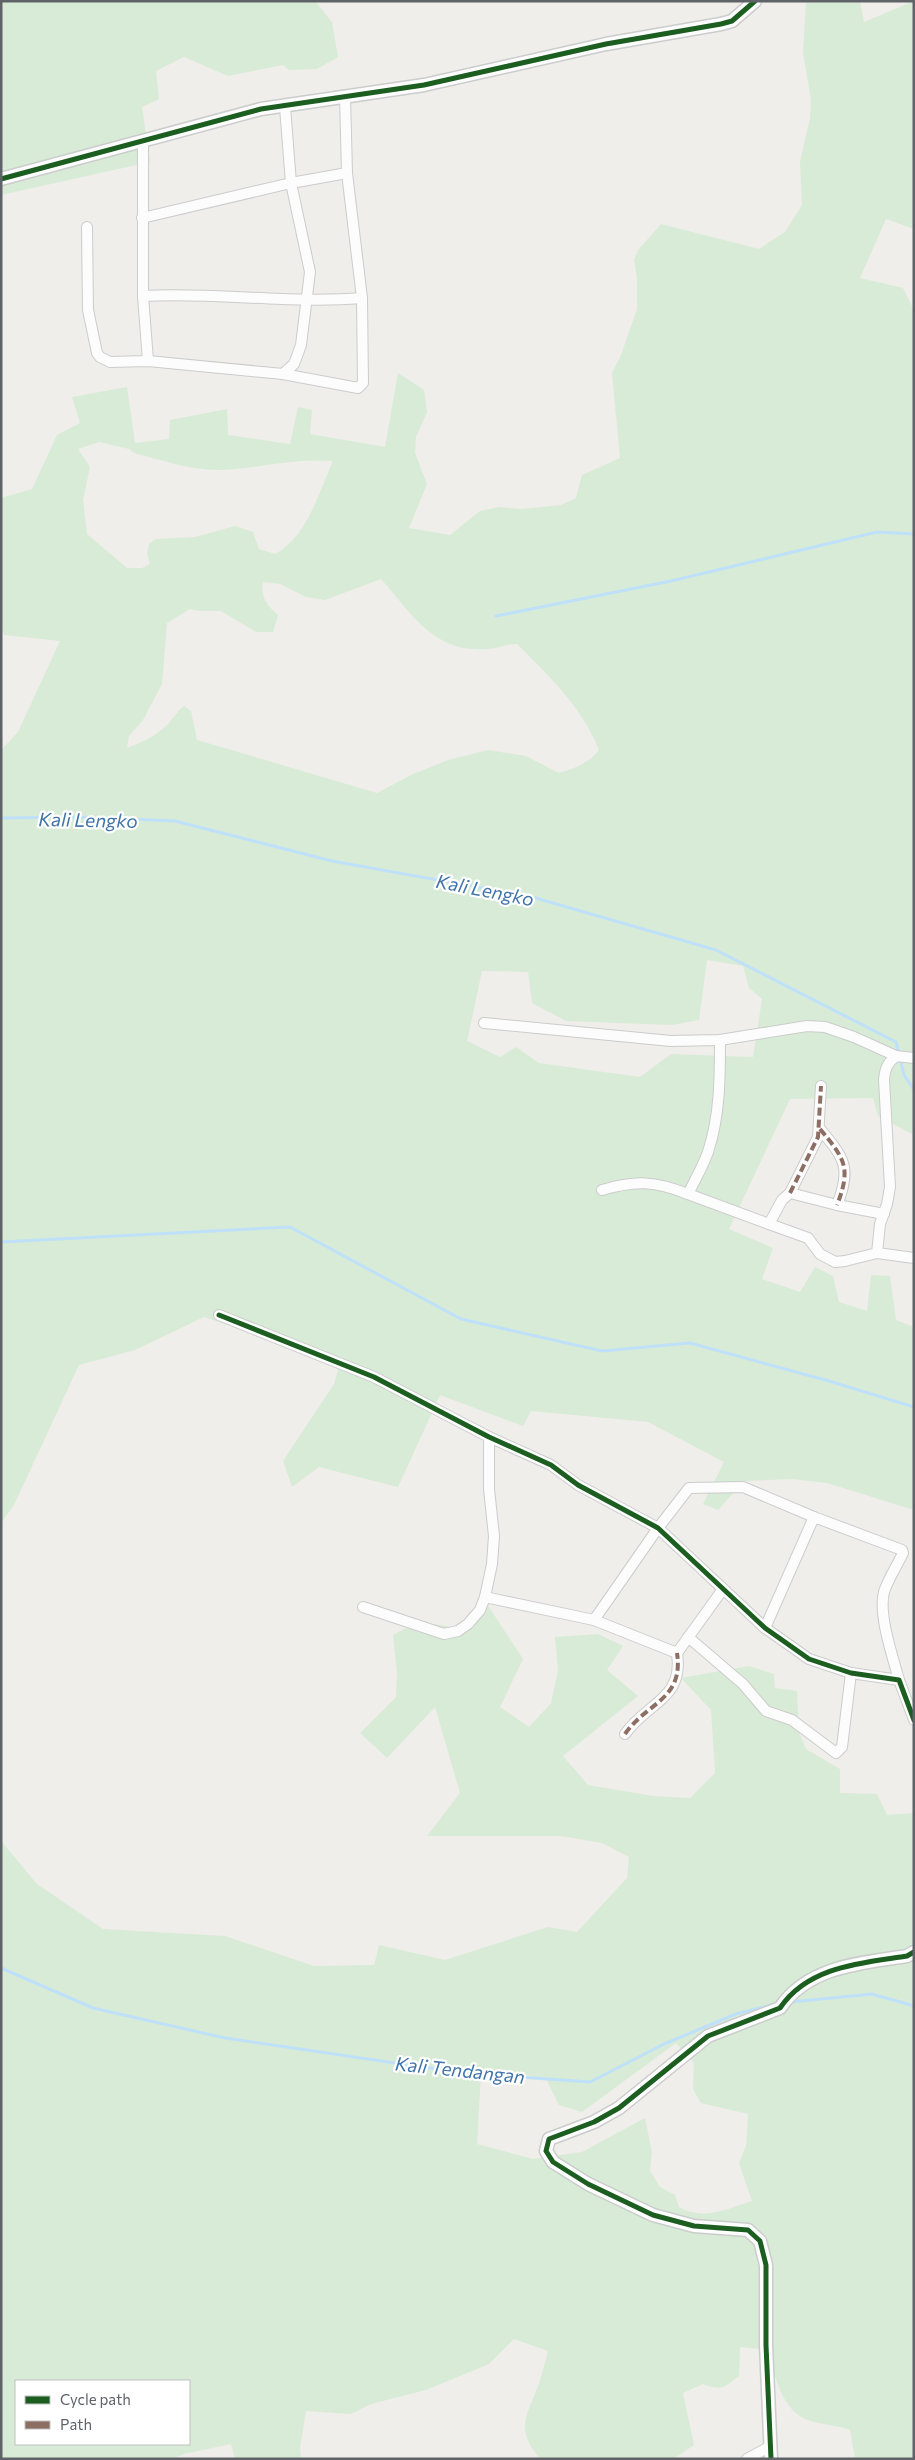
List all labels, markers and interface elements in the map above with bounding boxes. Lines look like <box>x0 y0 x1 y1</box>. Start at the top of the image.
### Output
water label: Kali Lengko <box>38 807 138 832</box>
water label: Kali Lengko <box>434 869 536 910</box>
water label: Kali Tendangan <box>394 2051 526 2088</box>
legend <box>15 2380 190 2445</box>
text: Cycle path <box>60 2390 131 2408</box>
text: Path <box>60 2415 92 2433</box>

